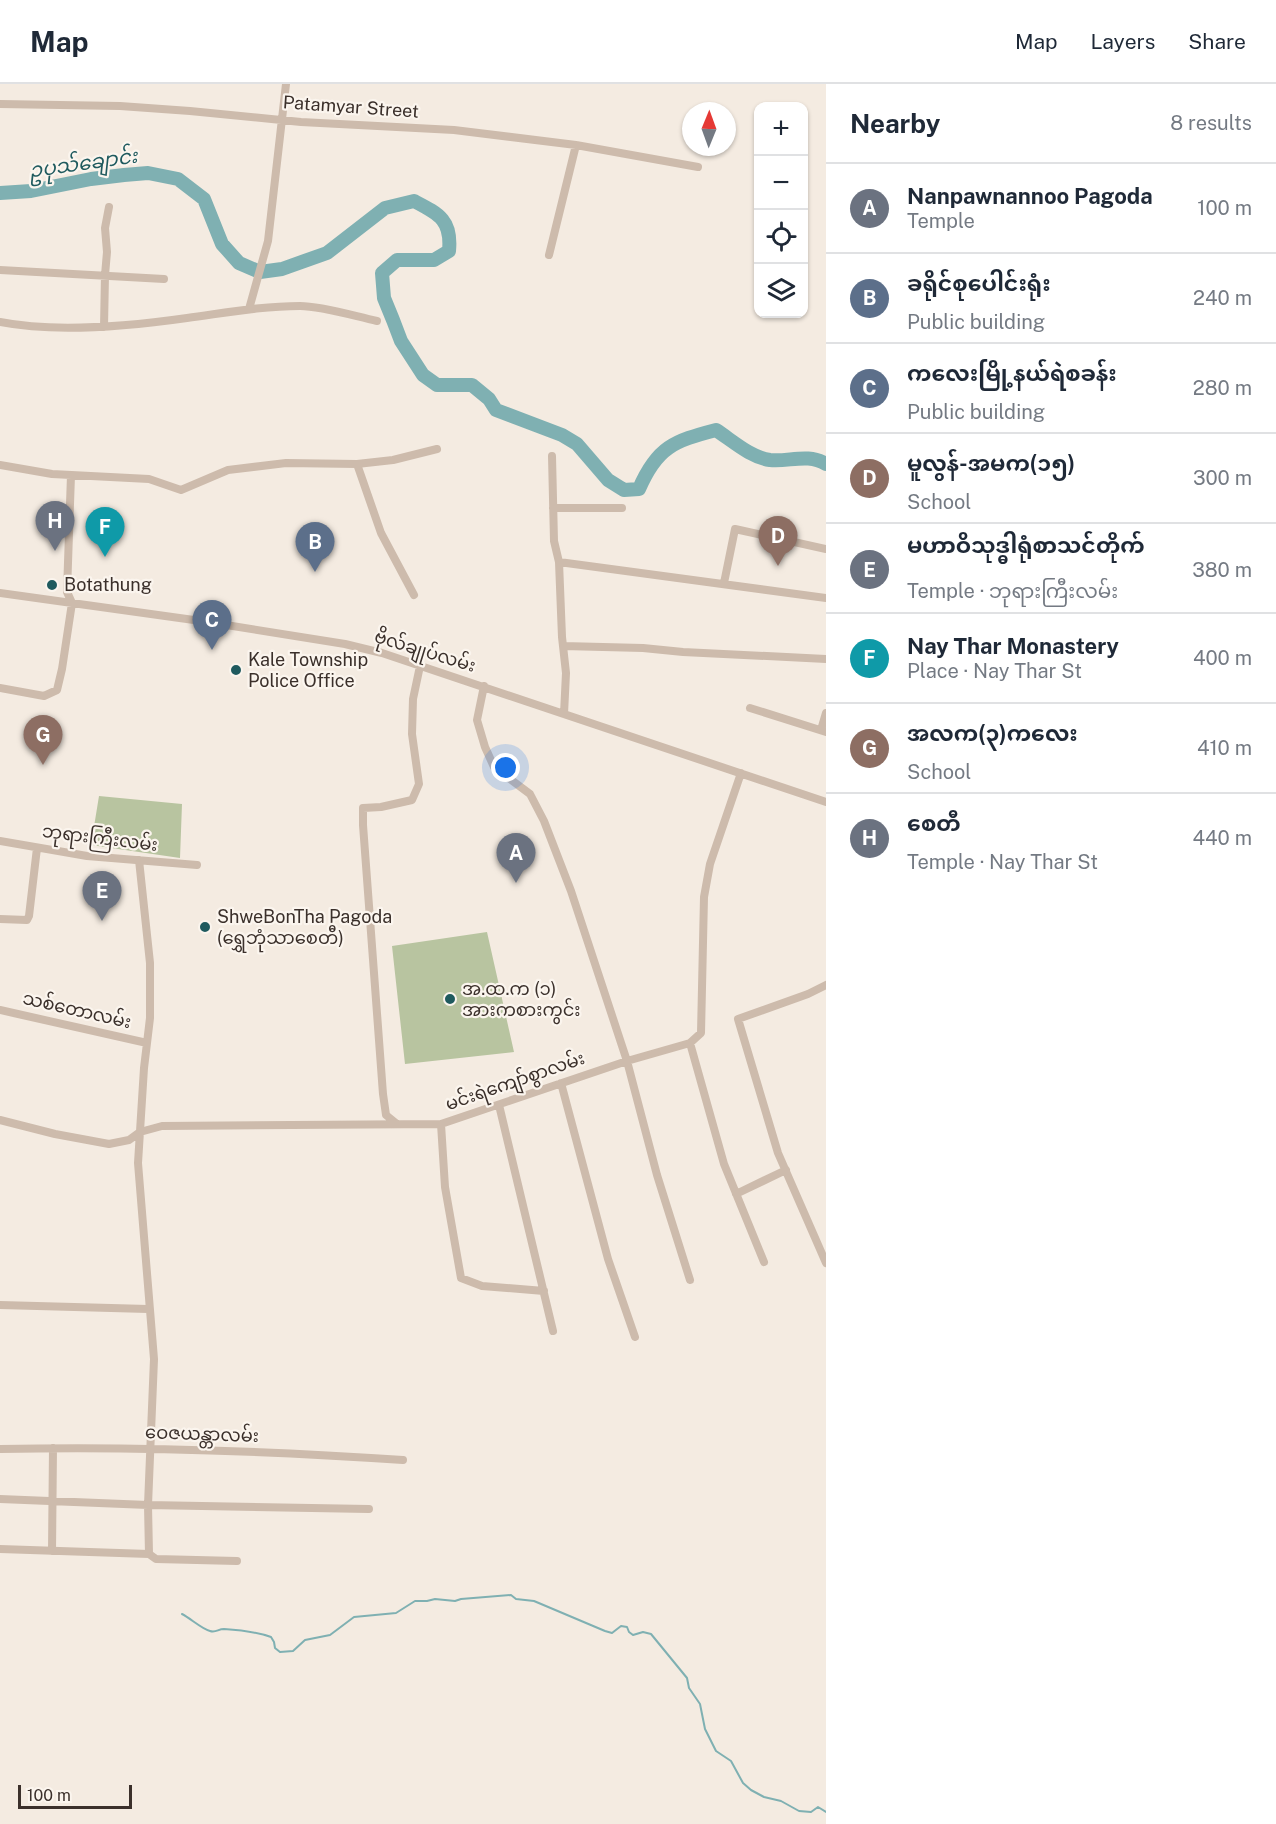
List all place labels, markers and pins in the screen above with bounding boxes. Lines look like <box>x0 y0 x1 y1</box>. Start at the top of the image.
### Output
pin: H <box>36 502 74 551</box>
pin: F <box>86 508 124 557</box>
pin: D <box>758 516 798 566</box>
pin: B <box>296 522 334 572</box>
place label: Botathung <box>64 574 152 595</box>
marker: Botathung <box>45 578 59 592</box>
pin: C <box>192 600 232 650</box>
place label: Kale Township Police Office <box>248 649 368 691</box>
marker: Kale Township Police Office <box>229 663 243 677</box>
pin: G <box>24 716 63 765</box>
pin: A <box>496 834 536 883</box>
pin: E <box>82 872 122 921</box>
place label: ShweBonTha Pagoda (ရွှေဘုံသာစေတီ) <box>217 906 392 953</box>
marker: ShweBonTha Pagoda (ရွှေဘုံသာစေတီ) <box>198 920 212 934</box>
place label: အ.ထ.က (၁) အားကစားကွင်း <box>462 978 581 1025</box>
marker: အ.ထ.က (၁) အားကစားကွင်း <box>443 992 457 1006</box>

